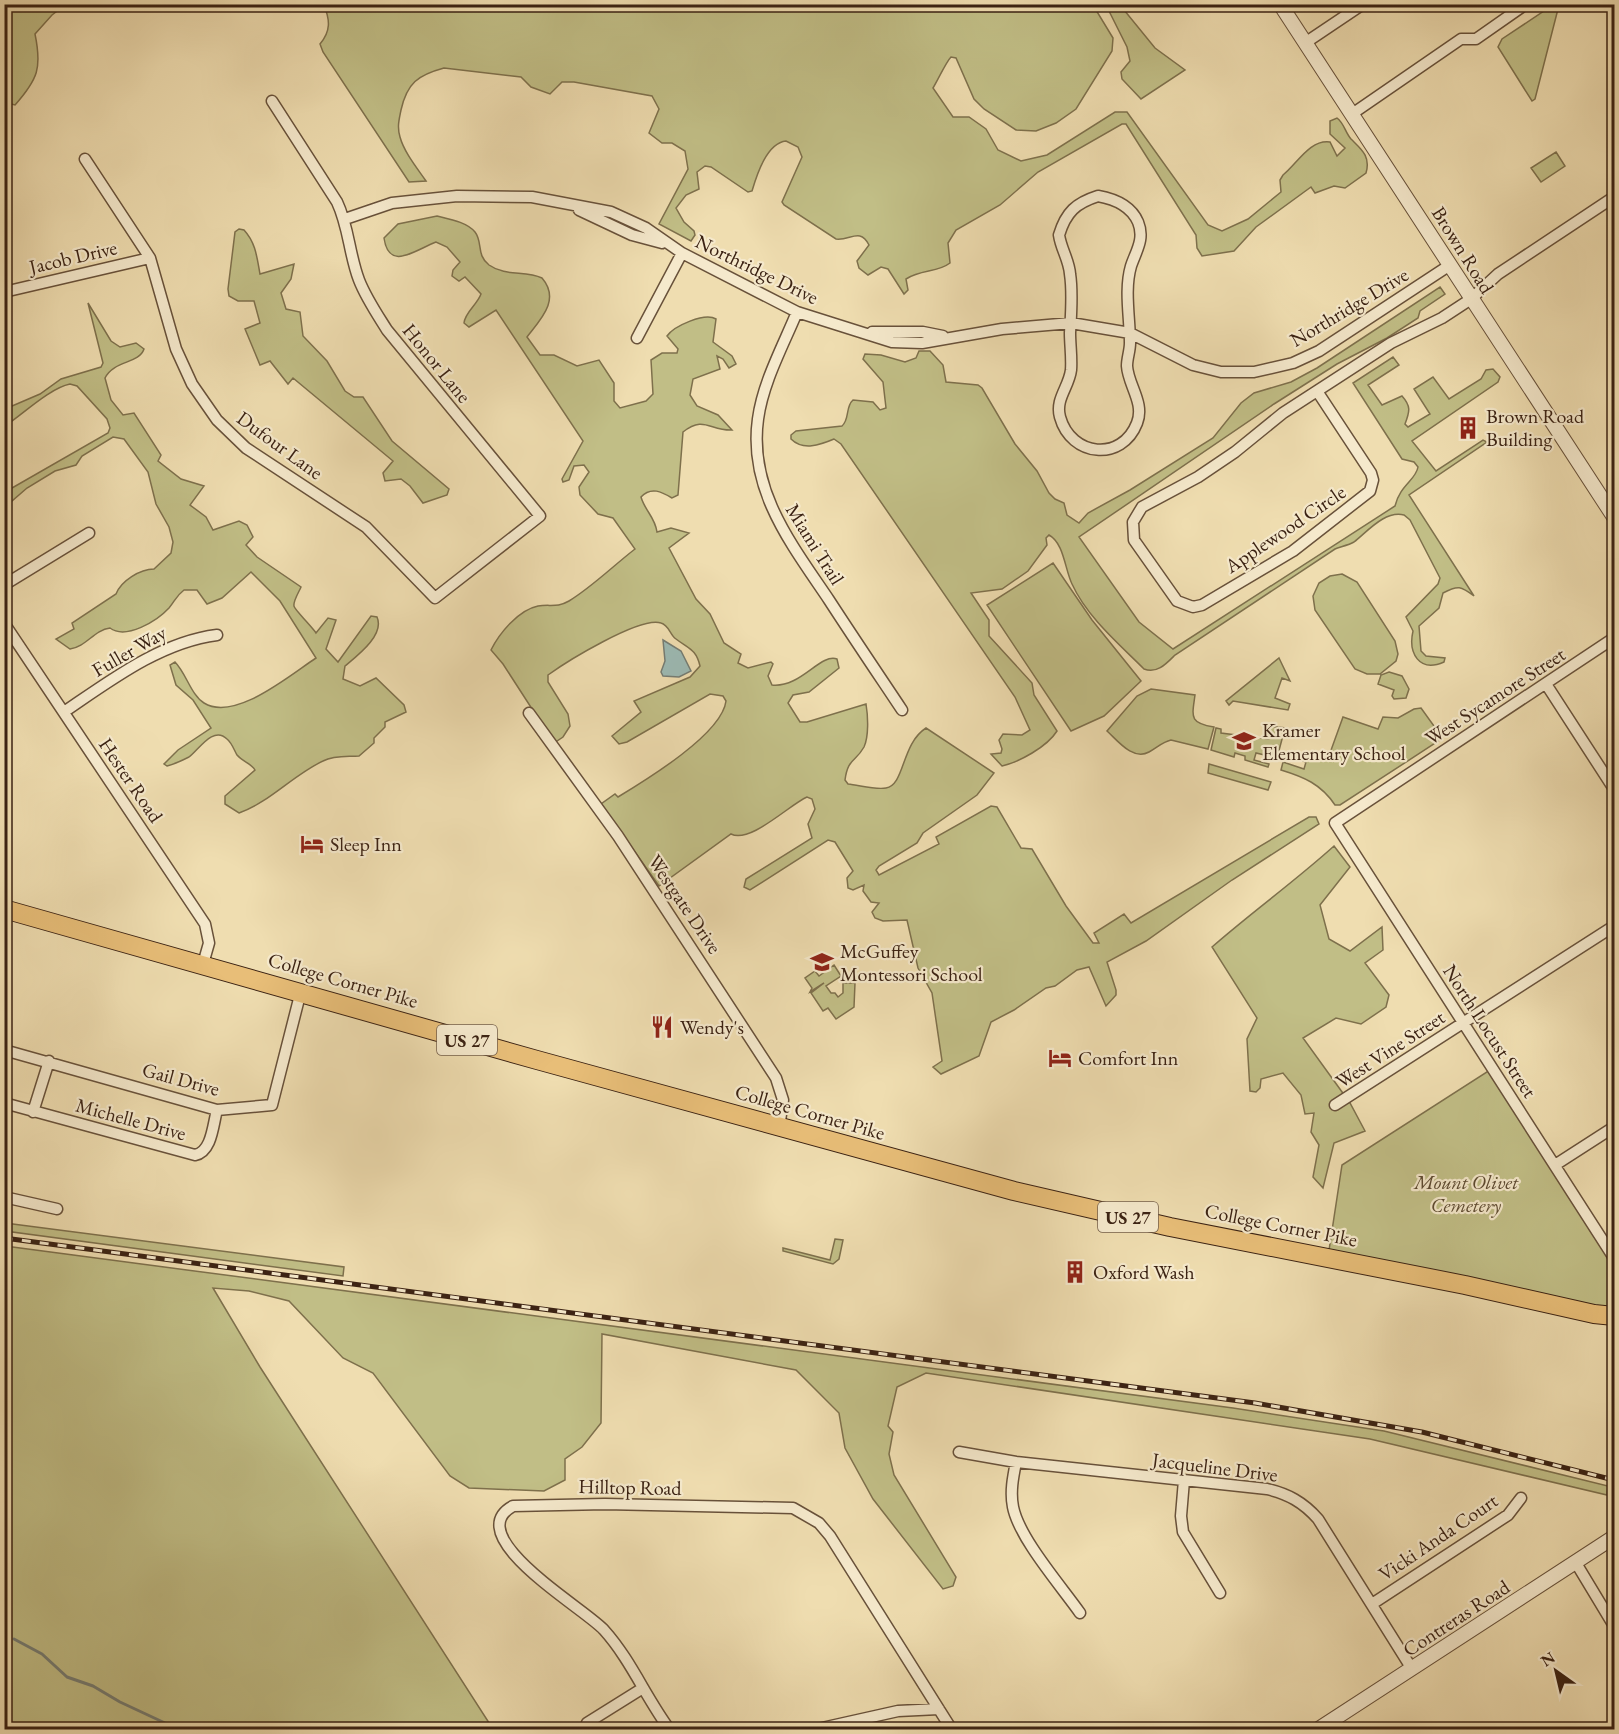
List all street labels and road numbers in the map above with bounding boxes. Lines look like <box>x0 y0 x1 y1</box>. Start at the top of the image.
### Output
street label: Brown Road <box>1426 201 1500 299</box>
street label: Northridge Drive <box>691 228 823 310</box>
street label: Jacob Drive <box>25 234 120 280</box>
street label: Northridge Drive <box>1285 261 1413 353</box>
street label: Honor Lane <box>397 318 477 408</box>
street label: Dufour Lane <box>232 405 329 485</box>
street label: Applewood Circle <box>1219 479 1351 580</box>
street label: Miami Trail <box>780 498 850 590</box>
street label: Fuller Way <box>87 619 171 683</box>
street label: West Sycamore Street <box>1420 641 1571 751</box>
street label: Hester Road <box>93 732 169 828</box>
street label: Westgate Drive <box>642 849 728 959</box>
street label: College Corner Pike <box>265 946 421 1014</box>
street label: North Locust Street <box>1437 959 1543 1103</box>
street label: West Vine Street <box>1330 1004 1450 1094</box>
road number: US 27 <box>437 1025 497 1055</box>
street label: Gail Drive <box>139 1056 223 1102</box>
street label: College Corner Pike <box>732 1078 888 1146</box>
street label: Michelle Drive <box>73 1092 189 1146</box>
street label: College Corner Pike <box>1203 1197 1360 1253</box>
road number: US 27 <box>1098 1202 1158 1232</box>
street label: Jacqueline Drive <box>1149 1446 1279 1488</box>
street label: Hilltop Road <box>578 1473 683 1501</box>
street label: Vicki Anda Court <box>1373 1487 1503 1586</box>
street label: Contreras Road <box>1398 1573 1515 1662</box>

